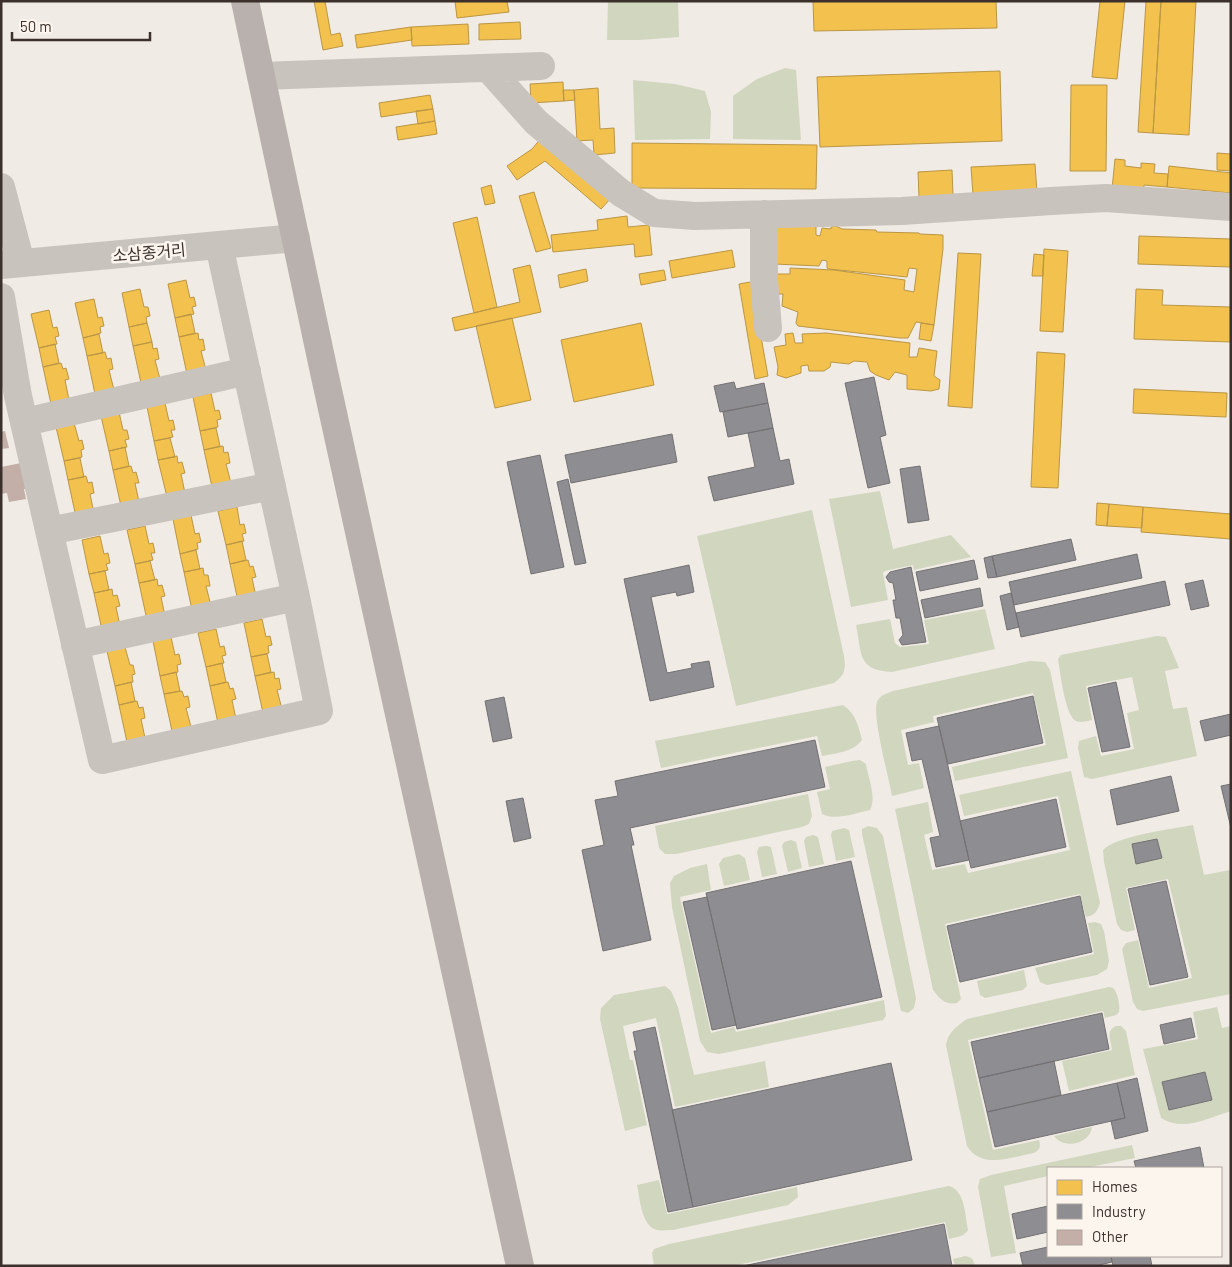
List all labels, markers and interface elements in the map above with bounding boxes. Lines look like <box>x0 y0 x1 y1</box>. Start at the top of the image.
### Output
scale bar <box>12 10 150 42</box>
text: 50 m <box>20 17 52 35</box>
street label: 소삼종거리 <box>112 239 186 265</box>
legend <box>1047 1167 1222 1257</box>
text: Homes <box>1092 1177 1137 1195</box>
text: Industry <box>1092 1202 1146 1220</box>
text: Other <box>1092 1227 1129 1245</box>

